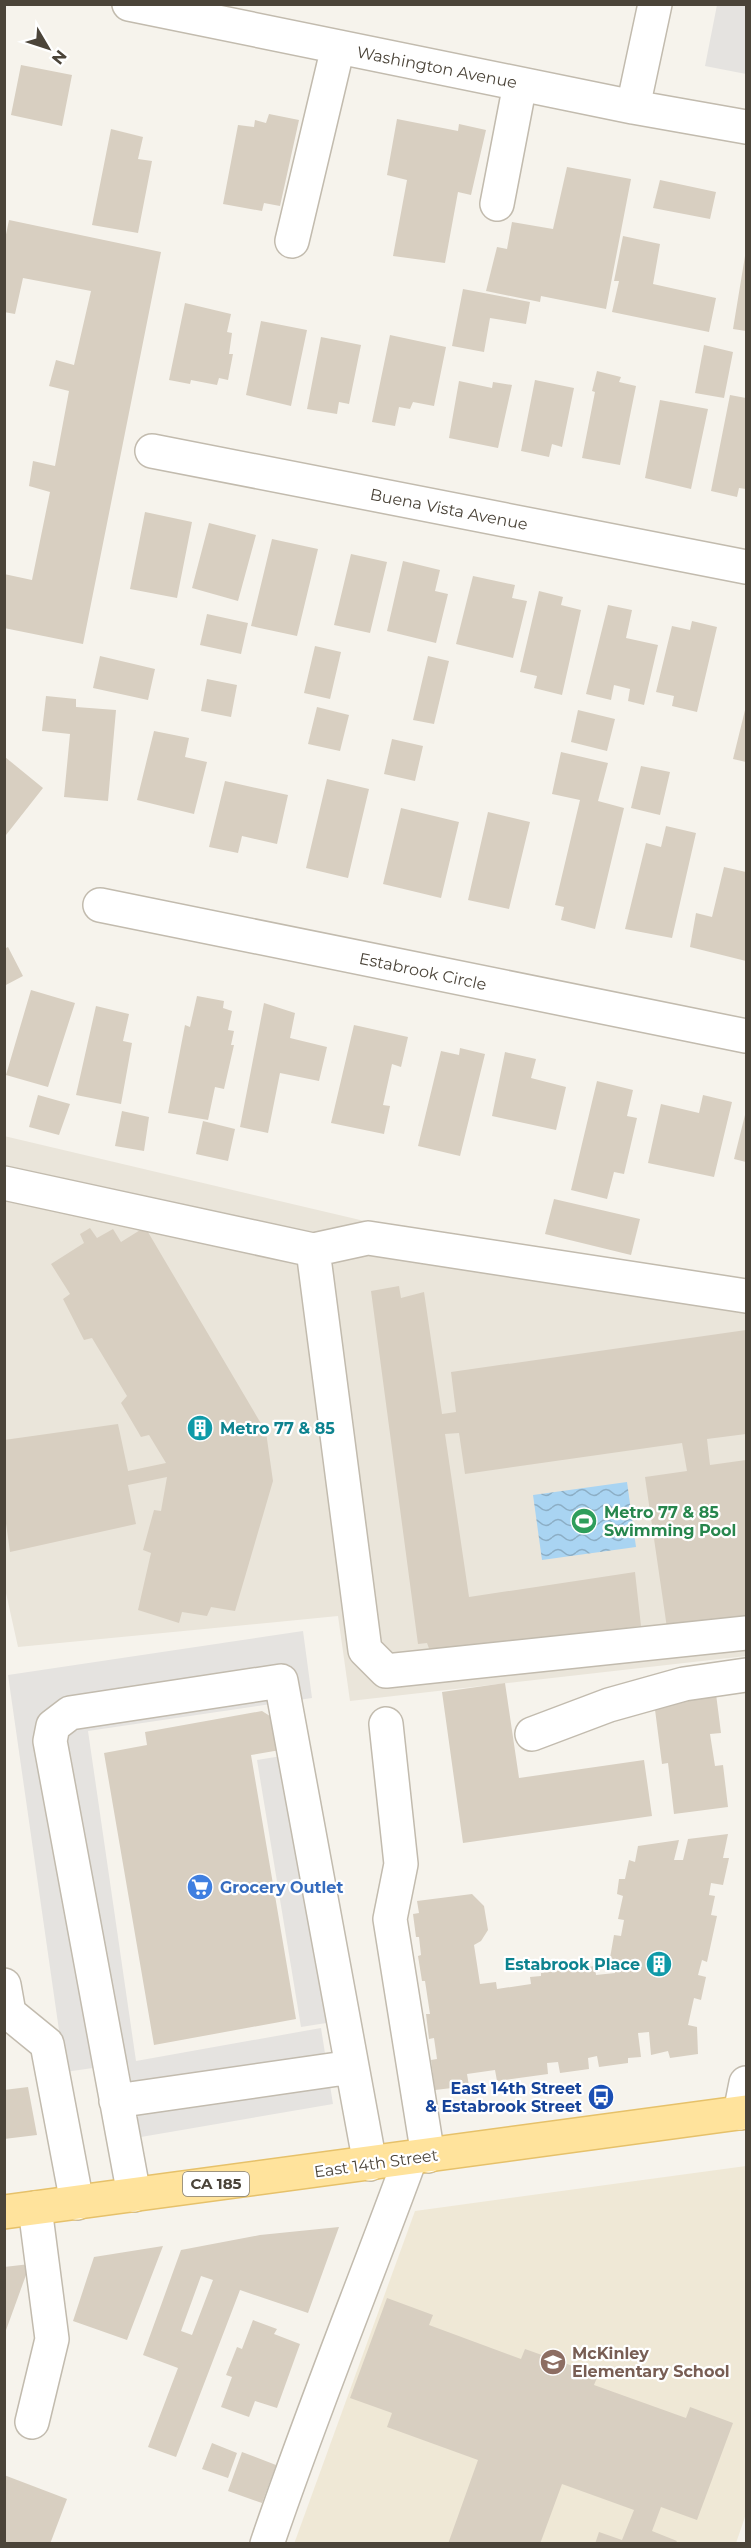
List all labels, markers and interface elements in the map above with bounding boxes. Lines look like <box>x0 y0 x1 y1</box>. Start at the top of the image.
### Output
north arrow <box>18 18 78 78</box>
street label: Washington Avenue <box>355 43 519 92</box>
text: N <box>48 46 71 68</box>
street label: Buena Vista Avenue <box>369 485 529 534</box>
street label: Estabrook Circle <box>358 949 488 994</box>
building icon: Metro 77 & 85 <box>185 1413 215 1443</box>
place label: Metro 77 & 85 <box>220 1419 335 1438</box>
place label: Metro 77 & 85 Swimming Pool <box>604 1503 736 1540</box>
sports icon: Metro 77 & 85 Swimming Pool <box>569 1506 599 1536</box>
supermarket icon: Grocery Outlet <box>185 1872 215 1902</box>
place label: Grocery Outlet <box>220 1878 343 1897</box>
building icon: Estabrook Place <box>644 1949 674 1979</box>
place label: Estabrook Place <box>505 1955 640 1974</box>
place label: East 14th Street & Estabrook Street <box>425 2079 582 2116</box>
bus stop icon: East 14th Street & Estabrook Street <box>586 2082 616 2112</box>
street label: East 14th Street <box>313 2145 440 2182</box>
road number: CA 185 <box>183 2172 249 2196</box>
place label: McKinley Elementary School <box>572 2344 730 2381</box>
school or university icon: McKinley Elementary School <box>538 2347 568 2377</box>

